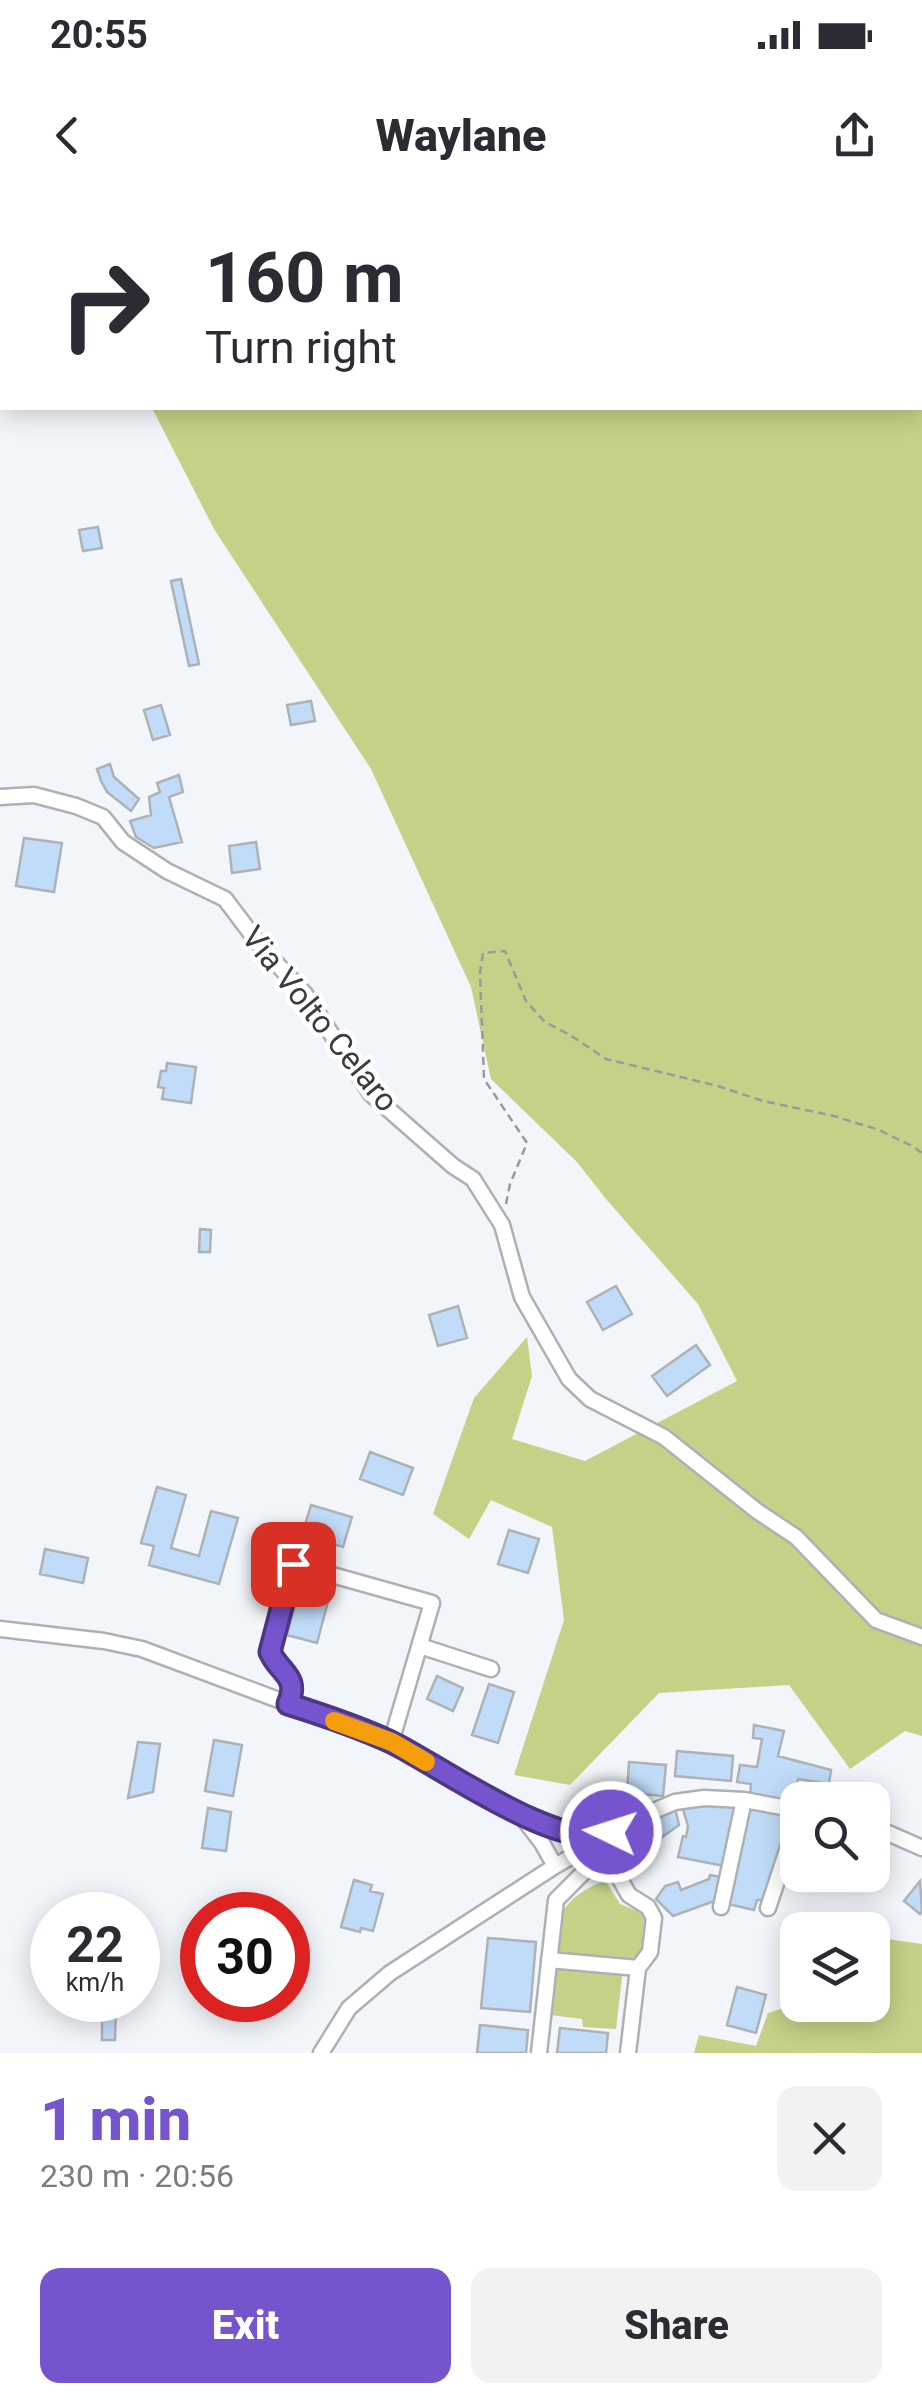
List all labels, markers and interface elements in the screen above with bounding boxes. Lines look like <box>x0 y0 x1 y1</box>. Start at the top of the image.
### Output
text: 20:55 <box>50 13 148 57</box>
icon: back <box>40 108 95 163</box>
icon: share <box>827 108 882 163</box>
text: Waylane <box>375 109 547 162</box>
text: 160 m <box>205 237 404 319</box>
icon: right <box>40 240 170 370</box>
text: Turn right <box>205 321 397 374</box>
street label: Via Volto Celaro <box>234 919 406 1119</box>
pin <box>251 1522 336 1607</box>
icon: arrive <box>266 1537 321 1592</box>
position arrow <box>559 1780 663 1884</box>
map controls <box>780 1782 890 2022</box>
button: search <box>780 1782 890 1892</box>
speed limit sign: 30 <box>180 1892 310 2022</box>
button: layers <box>780 1912 890 2022</box>
text: 22 <box>66 1916 124 1974</box>
text: km/h <box>66 1968 124 1997</box>
text: 1 min <box>40 2084 191 2155</box>
button: close <box>777 2086 882 2191</box>
text: 230 m · 20:56 <box>40 2157 234 2195</box>
button: Exit <box>40 2268 451 2383</box>
button: Share <box>471 2268 882 2383</box>

